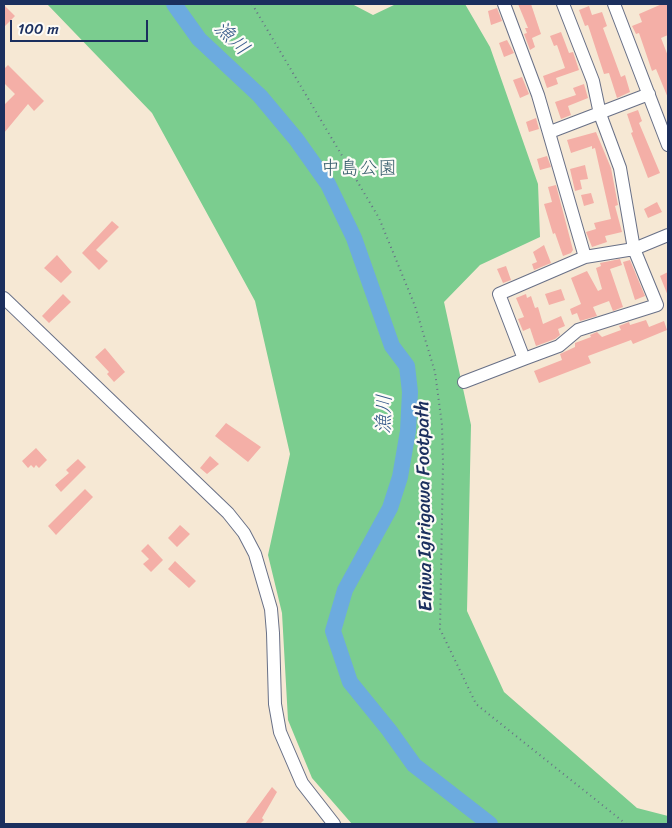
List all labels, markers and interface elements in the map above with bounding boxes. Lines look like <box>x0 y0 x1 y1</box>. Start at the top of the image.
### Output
scale bar <box>12 10 150 42</box>
text: 100 m <box>18 16 59 42</box>
water label: 漁川 <box>208 16 254 62</box>
park label: 中島公園 <box>321 158 397 180</box>
water label: 漁川 <box>372 394 398 434</box>
street label: Eniwa Igirigawa Footpath <box>412 400 438 612</box>

